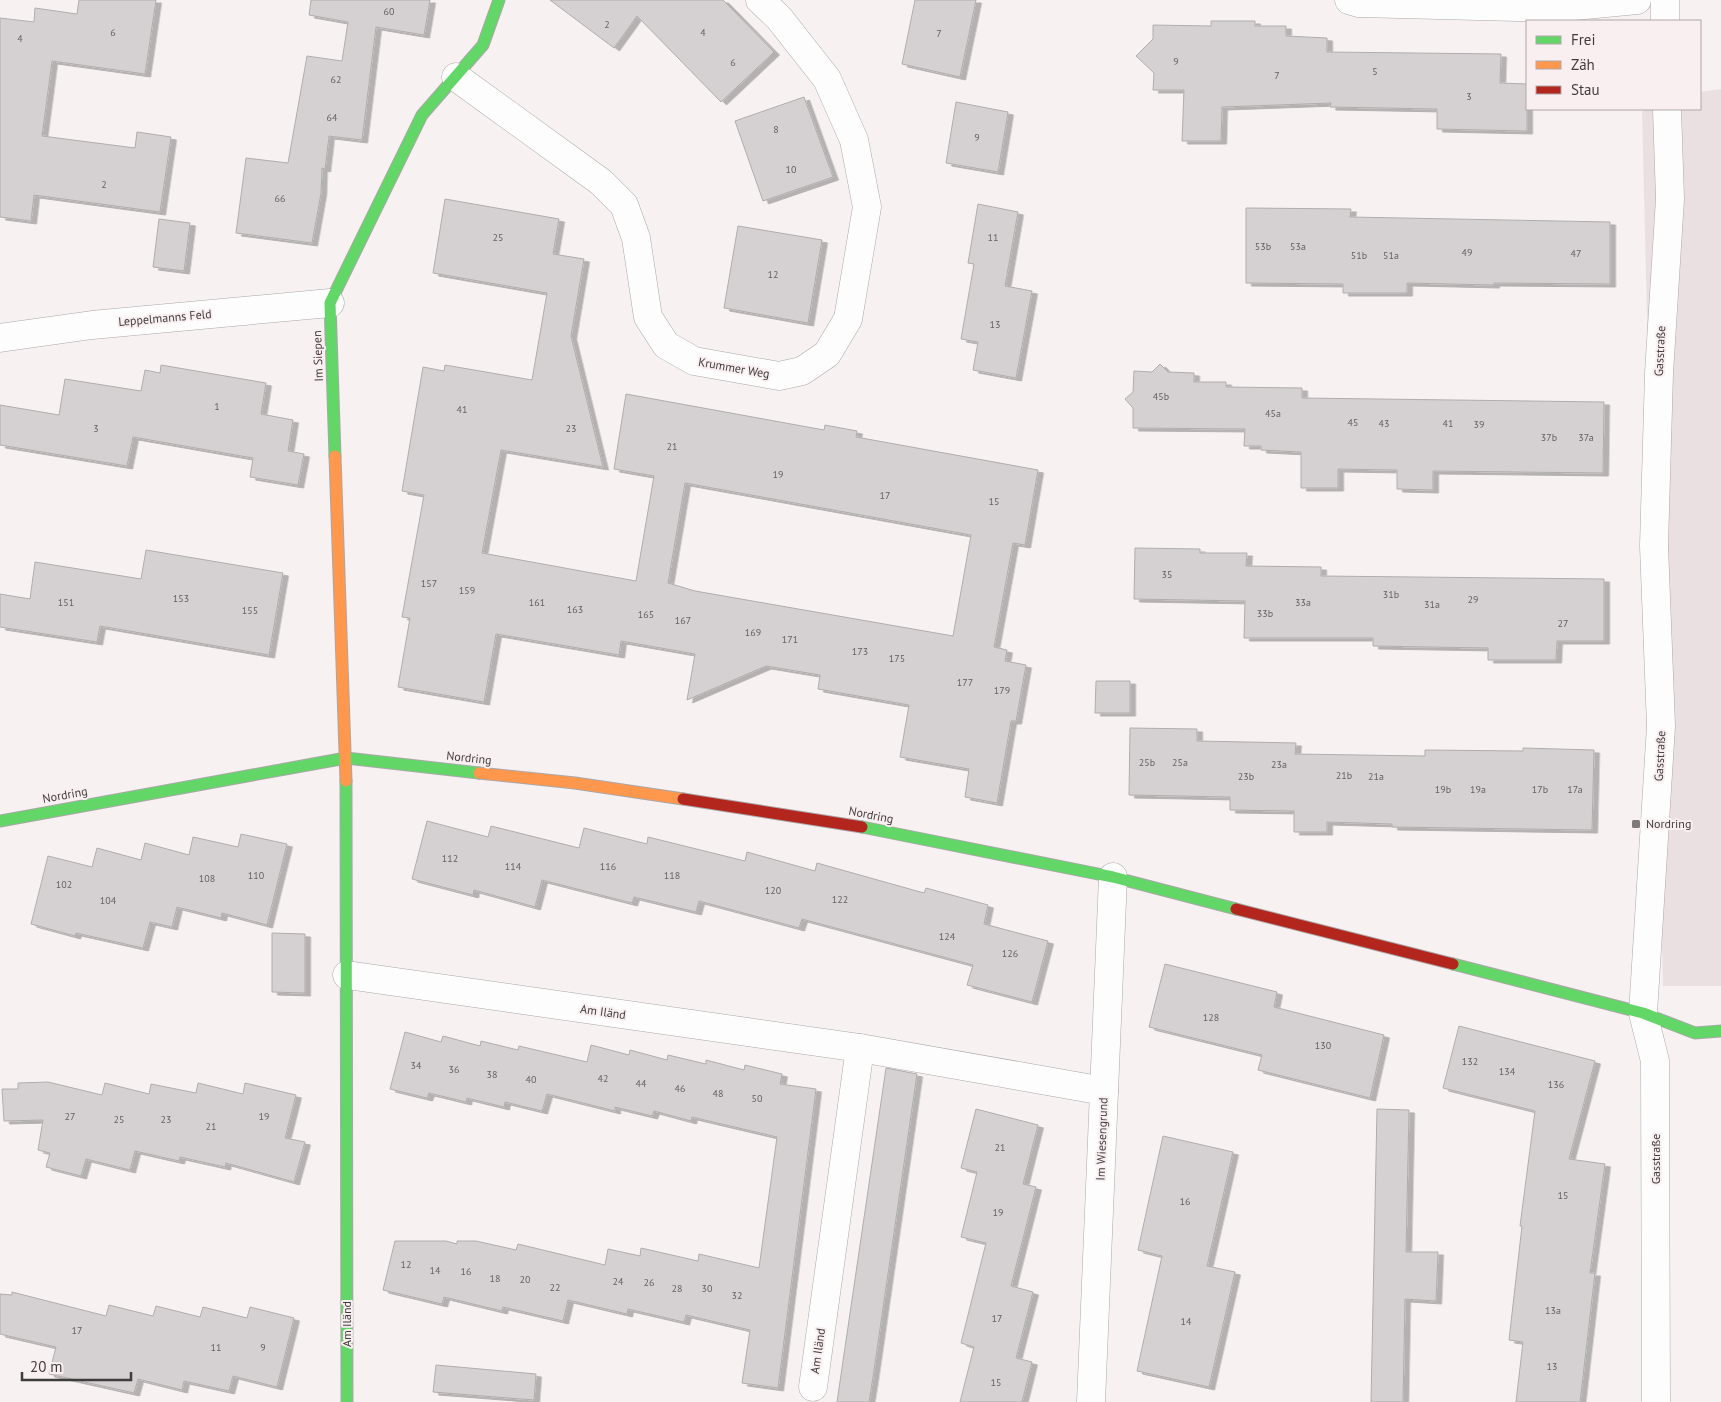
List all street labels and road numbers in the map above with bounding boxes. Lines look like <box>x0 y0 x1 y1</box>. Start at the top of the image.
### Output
street label: Leppelmanns Feld <box>118 306 212 329</box>
street label: Gasstraße <box>1651 325 1668 377</box>
street label: Im Siepen <box>309 330 326 382</box>
street label: Krummer Weg <box>697 354 771 381</box>
street label: Gasstraße <box>1651 730 1668 782</box>
street label: Nordring <box>446 748 492 767</box>
street label: Nordring <box>41 783 89 806</box>
street label: Nordring <box>847 803 895 826</box>
street label: Am Iländ <box>579 1001 627 1022</box>
street label: Im Wiesengrund <box>1093 1097 1110 1181</box>
street label: Gasstraße <box>1648 1134 1663 1184</box>
street label: Am Iländ <box>339 1301 354 1347</box>
street label: Am Iländ <box>807 1327 828 1375</box>

